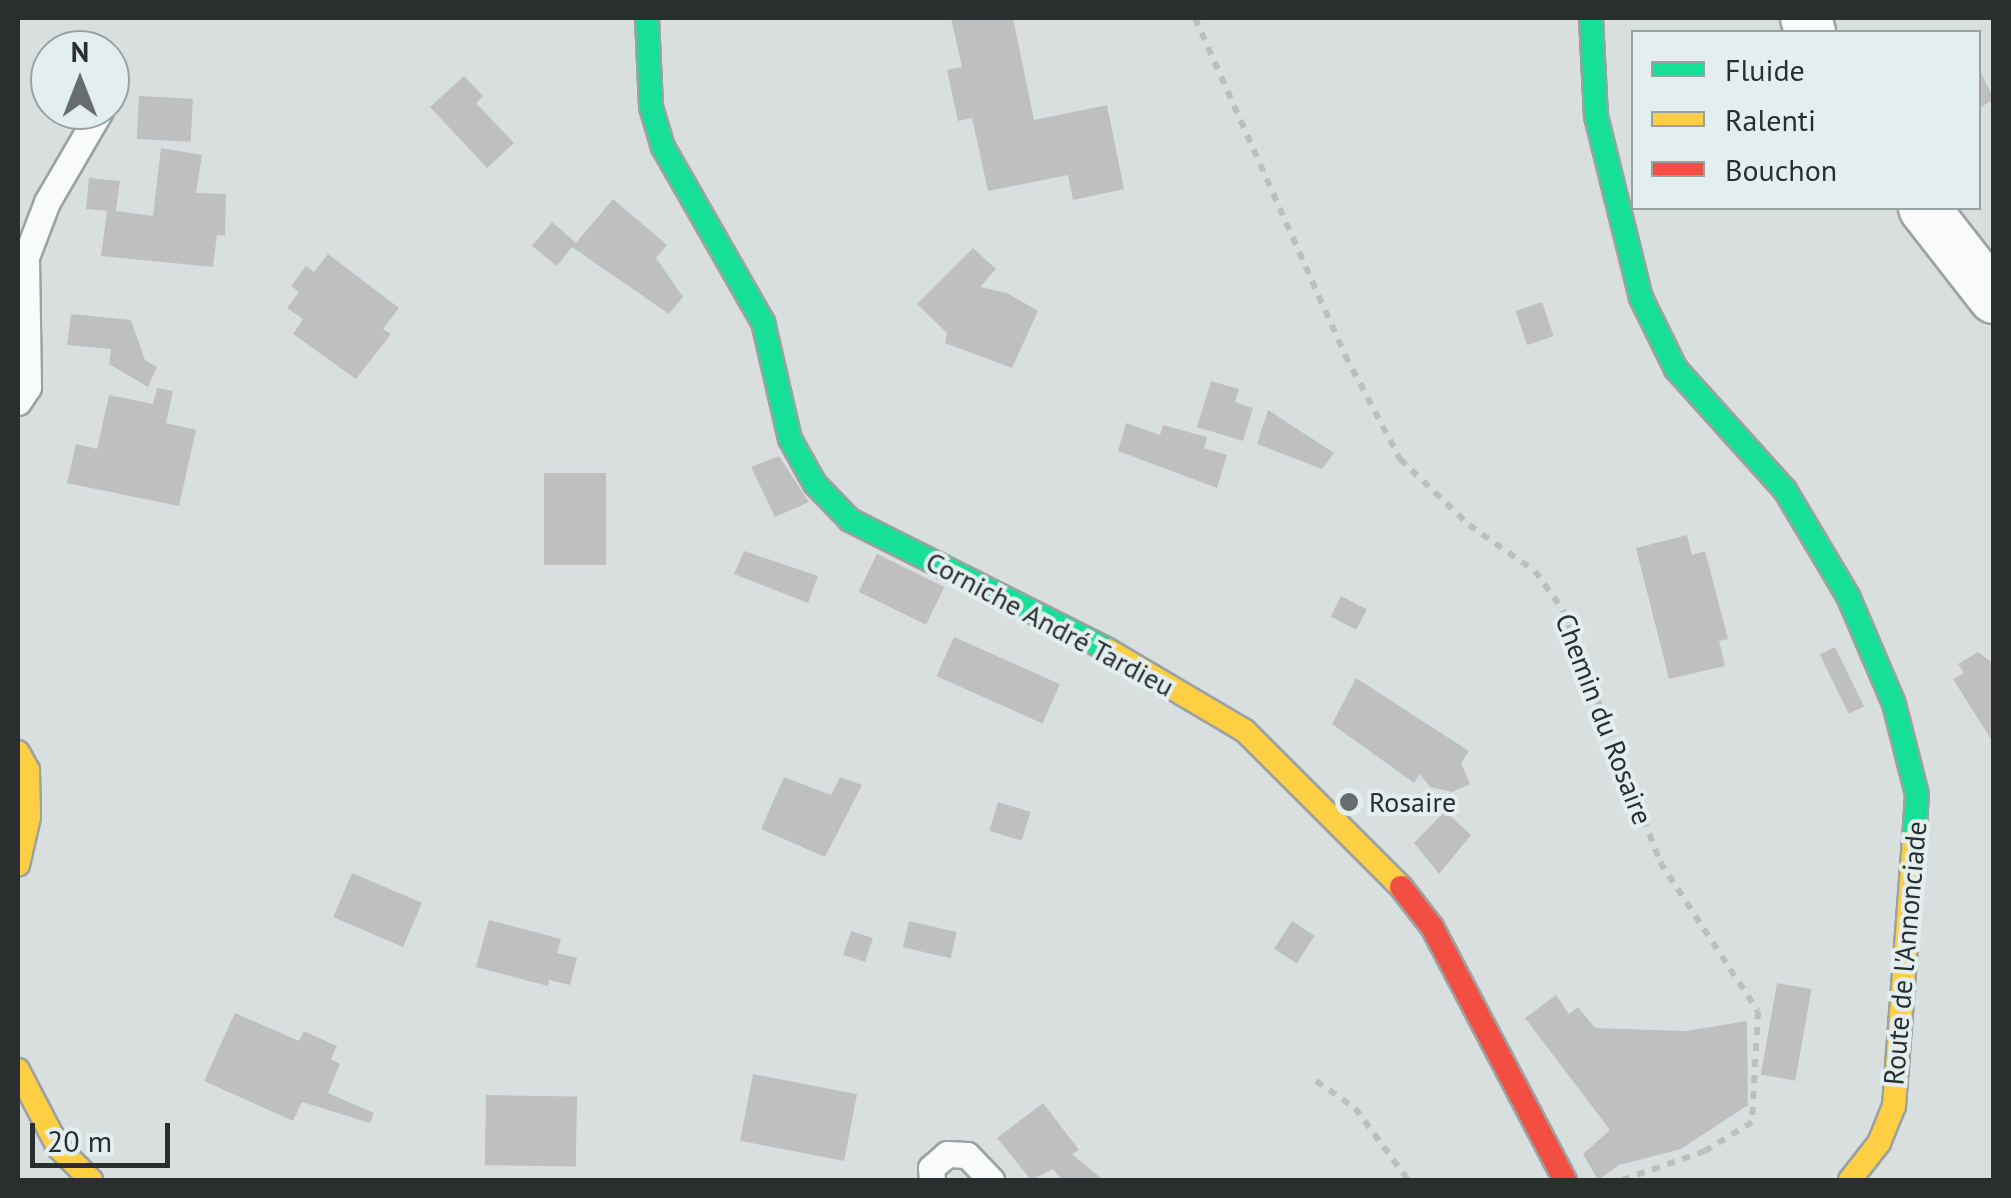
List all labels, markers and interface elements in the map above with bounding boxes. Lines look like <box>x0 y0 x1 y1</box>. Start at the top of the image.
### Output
north arrow <box>30 30 130 130</box>
legend <box>1631 30 1981 210</box>
text: N <box>71 33 89 70</box>
text: Fluide <box>1725 50 1805 89</box>
text: Ralenti <box>1725 100 1816 139</box>
text: Bouchon <box>1725 150 1837 189</box>
street label: Corniche André Tardieu <box>919 544 1181 704</box>
street label: Chemin du Rosaire <box>1548 609 1660 829</box>
place label: Rosaire <box>1369 785 1456 819</box>
marker: Rosaire <box>1338 791 1360 813</box>
street label: Route de l'Annonciade <box>1877 820 1933 1086</box>
scale bar <box>35 1103 175 1165</box>
text: 20 m <box>47 1121 112 1160</box>

